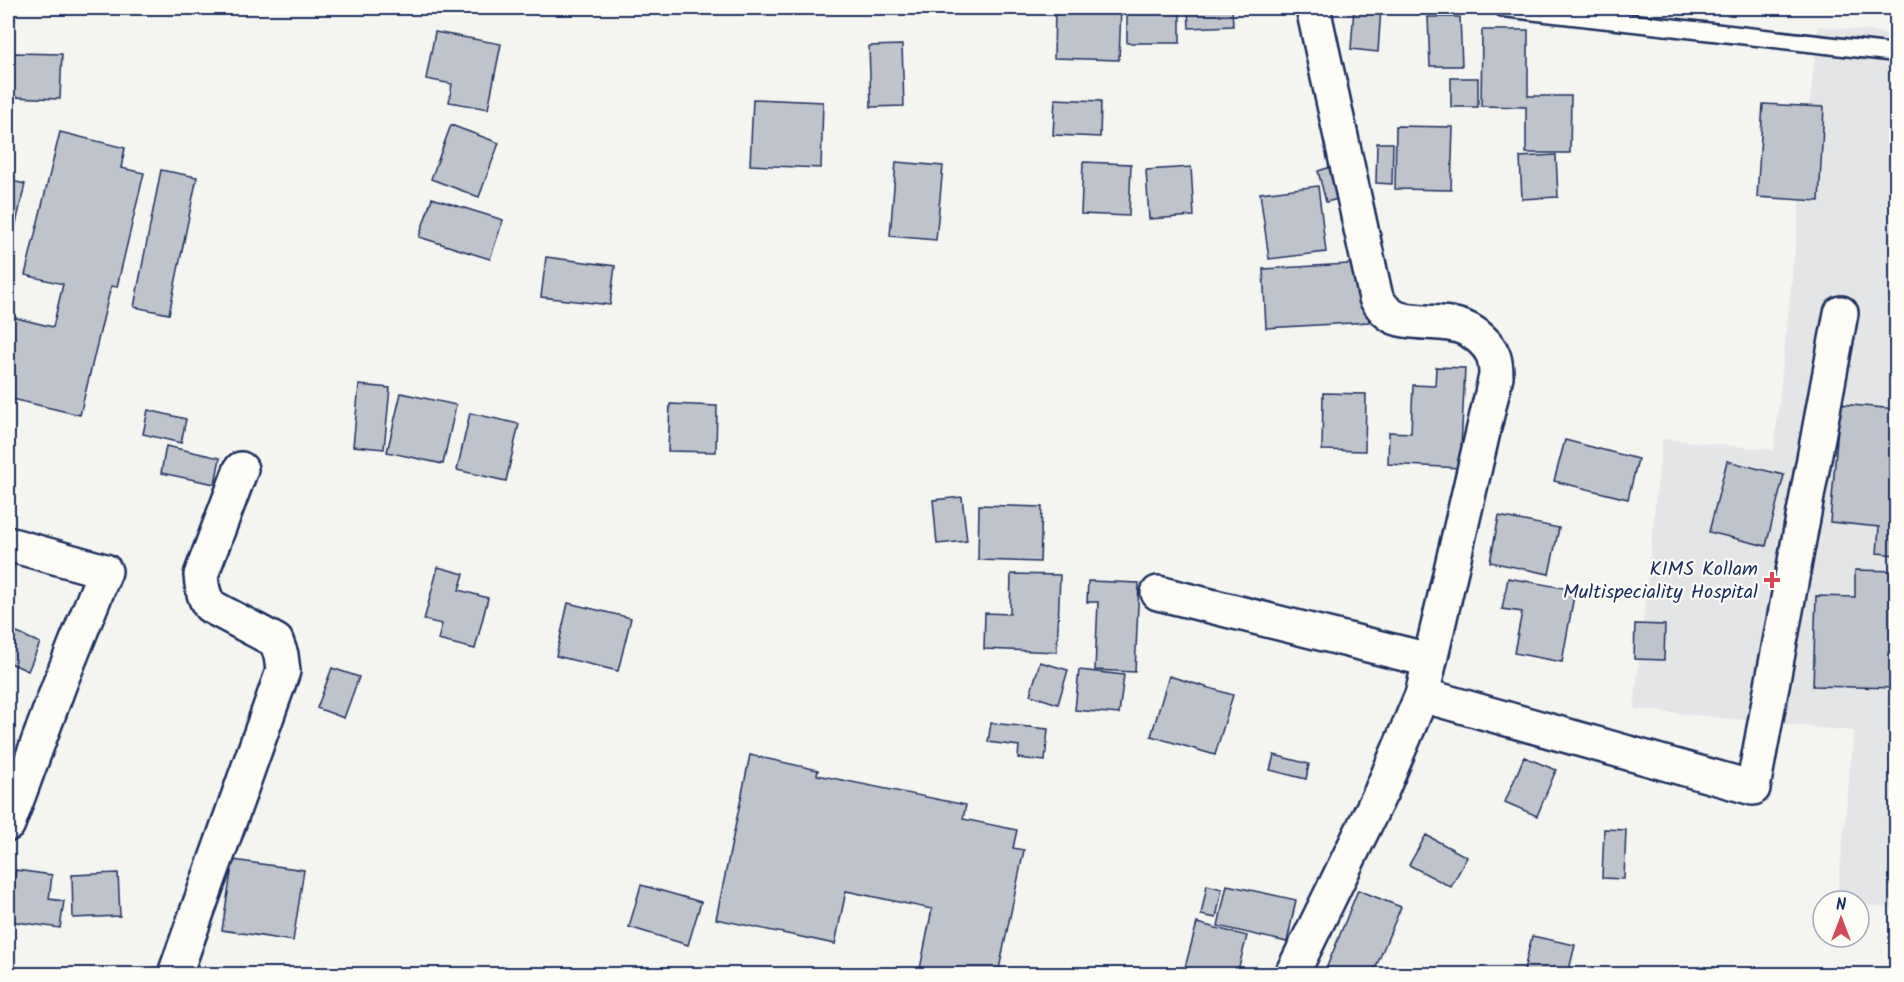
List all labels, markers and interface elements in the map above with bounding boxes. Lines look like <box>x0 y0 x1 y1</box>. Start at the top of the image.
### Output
place label: KIMS Kollam Multispeciality Hospital <box>1563 554 1758 609</box>
marker: KIMS Kollam Multispeciality Hospital <box>1763 571 1781 589</box>
north arrow <box>1811 889 1871 949</box>
text: N <box>1836 893 1846 918</box>

